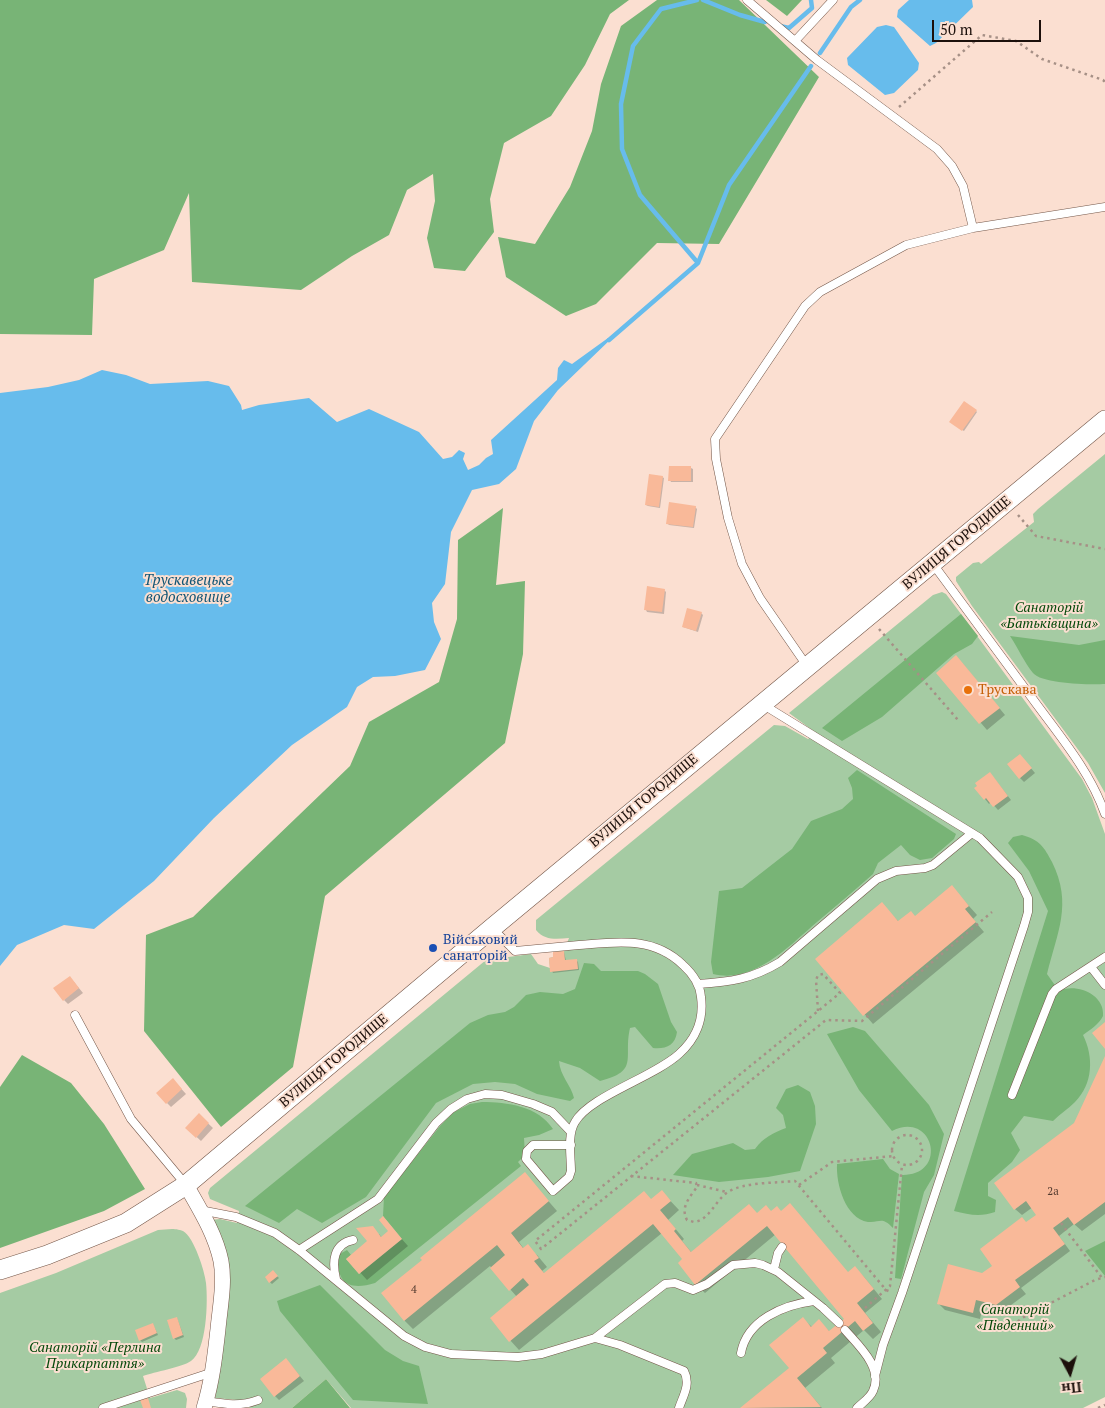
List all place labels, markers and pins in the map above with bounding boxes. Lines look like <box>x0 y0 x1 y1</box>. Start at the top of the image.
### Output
place label: Трускава <box>978 682 1037 698</box>
marker: Трускава <box>962 684 974 696</box>
place label: Військовий санаторій <box>443 932 518 964</box>
marker: Військовий санаторій <box>427 942 439 954</box>

